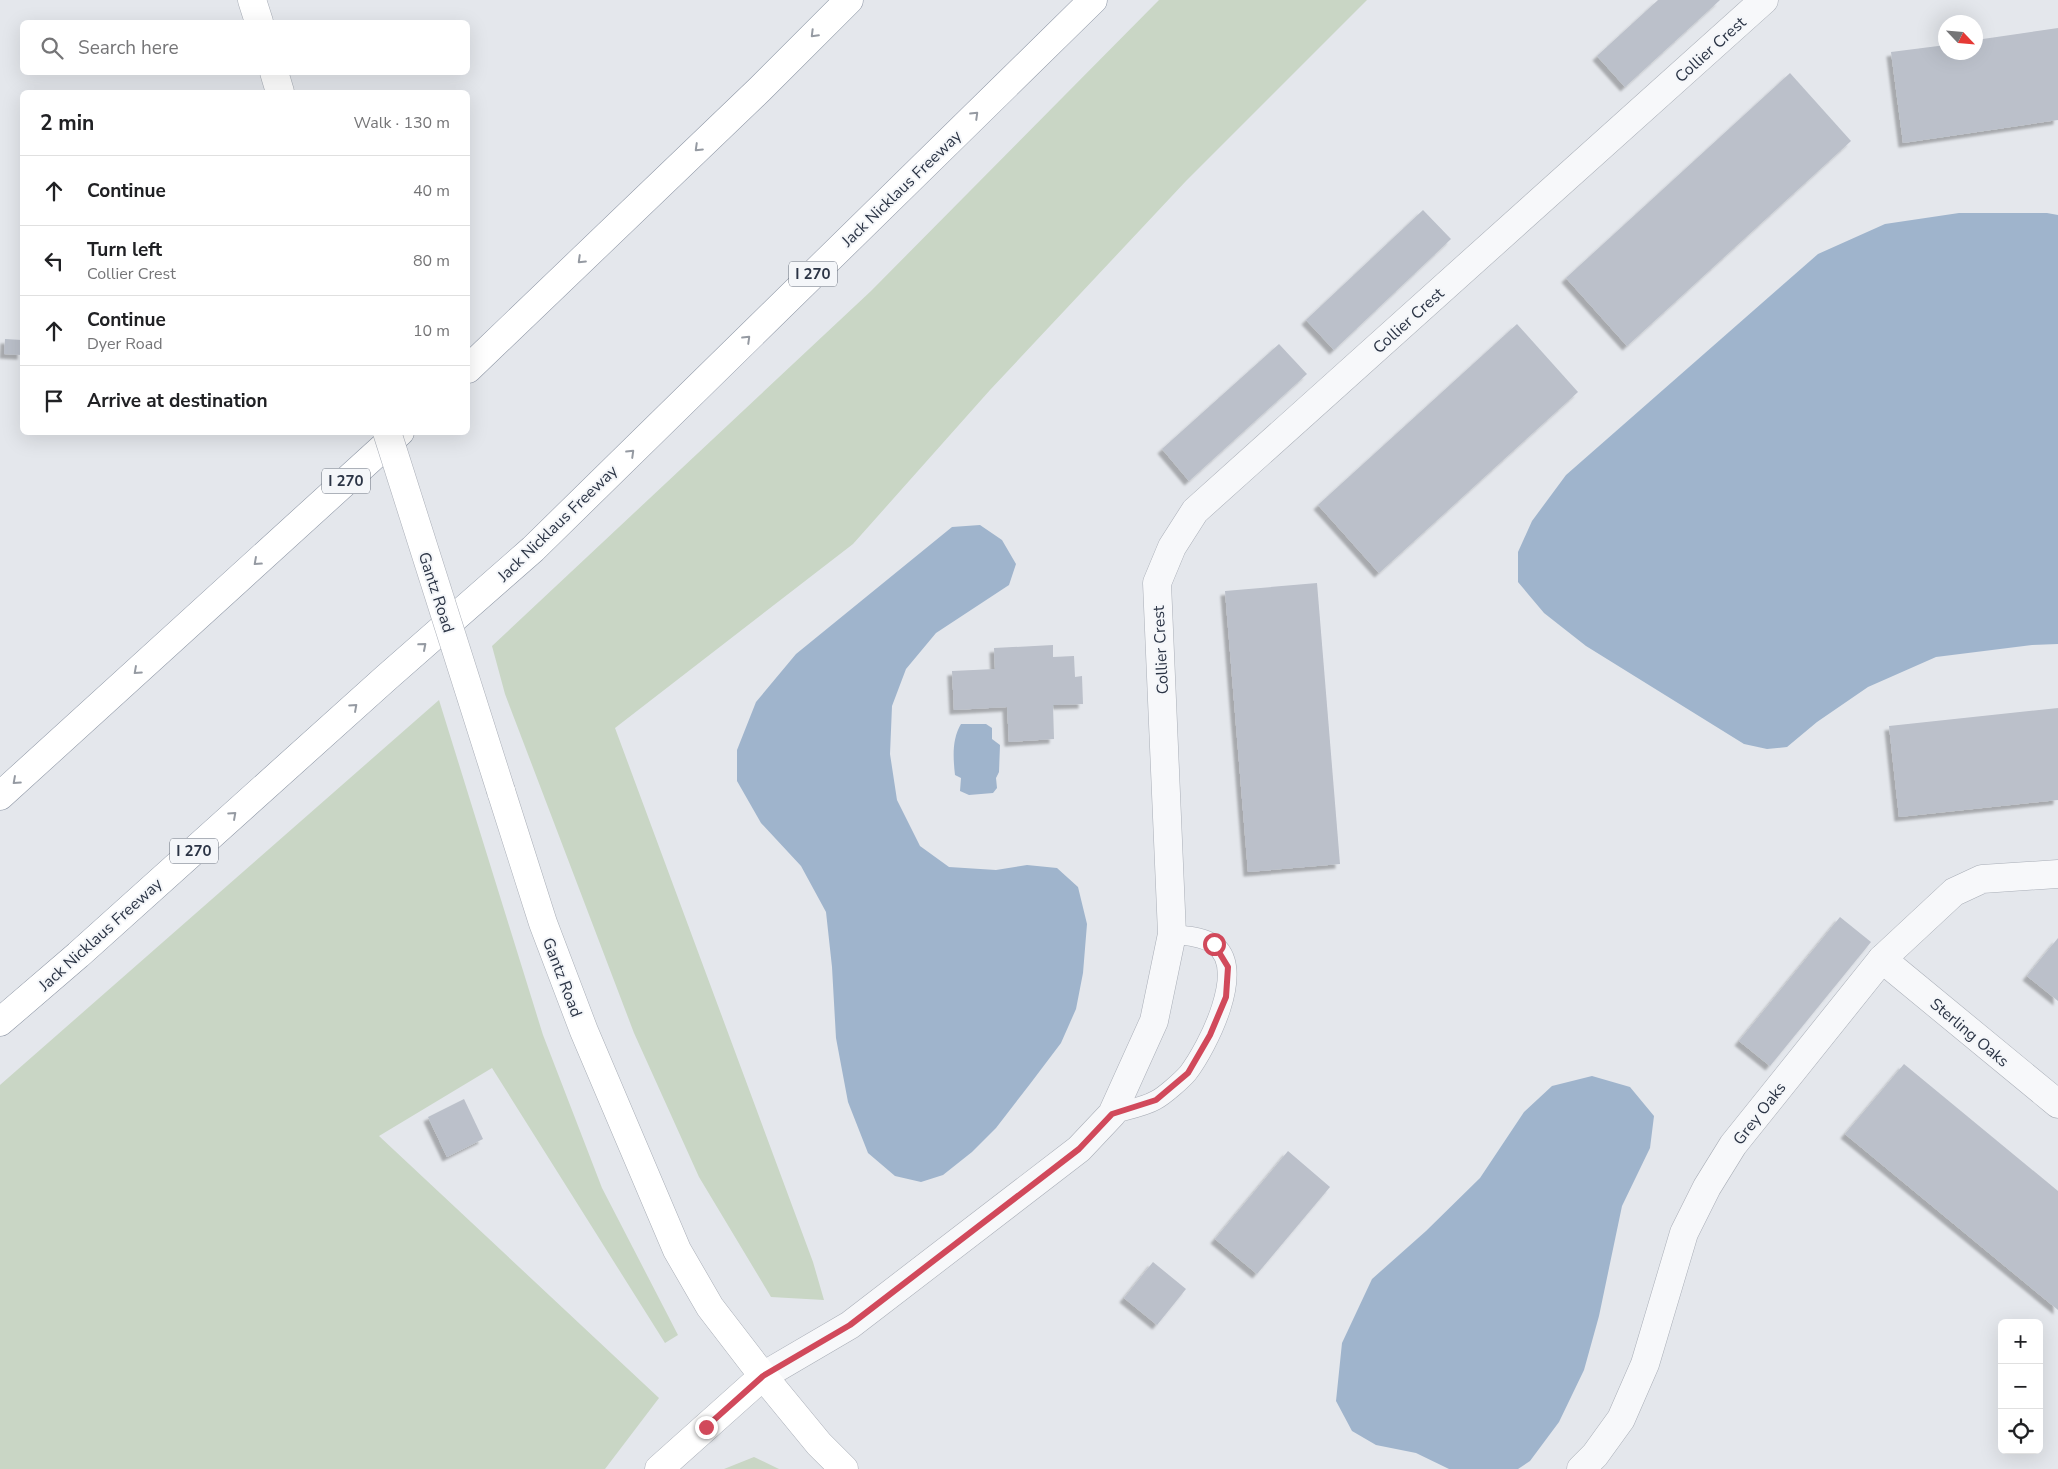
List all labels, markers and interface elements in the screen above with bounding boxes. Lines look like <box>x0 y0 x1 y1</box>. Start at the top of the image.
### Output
street label: Collier Crest <box>1670 12 1751 88</box>
north arrow <box>1938 15 1983 60</box>
search box <box>20 20 470 75</box>
one-way arrow <box>811 29 820 38</box>
icon: search <box>38 34 66 62</box>
text: Search here <box>78 35 179 61</box>
text: 2 min <box>40 109 94 137</box>
text: Walk · 130 m <box>354 112 450 134</box>
one-way arrow <box>969 112 978 121</box>
street label: Jack Nicklaus Freeway <box>836 125 967 253</box>
one-way arrow <box>695 142 704 151</box>
icon: ahead <box>40 177 68 205</box>
text: Continue <box>87 178 166 204</box>
text: 40 m <box>413 180 450 202</box>
text: Turn left <box>87 237 162 263</box>
icon: left <box>40 247 68 275</box>
text: 80 m <box>413 250 450 272</box>
one-way arrow <box>578 254 587 263</box>
road number: I 270 <box>789 262 837 286</box>
text: Collier Crest <box>87 263 176 285</box>
street label: Collier Crest <box>1368 283 1449 359</box>
text: Continue <box>87 307 166 333</box>
icon: ahead <box>40 317 68 345</box>
text: 10 m <box>413 320 450 342</box>
text: Dyer Road <box>87 333 163 355</box>
one-way arrow <box>741 336 750 345</box>
icon: arrive <box>40 387 68 415</box>
text: Arrive at destination <box>87 388 268 414</box>
one-way arrow <box>625 450 634 459</box>
street label: Jack Nicklaus Freeway <box>492 460 623 588</box>
road number: I 270 <box>322 468 370 494</box>
street label: Gantz Road <box>413 549 459 635</box>
one-way arrow <box>253 556 262 565</box>
street label: Collier Crest <box>1148 605 1174 695</box>
one-way arrow <box>417 642 426 651</box>
one-way arrow <box>133 665 142 674</box>
one-way arrow <box>348 704 357 713</box>
one-way arrow <box>13 775 22 784</box>
one-way arrow <box>227 812 236 821</box>
road number: I 270 <box>170 838 218 864</box>
street label: Jack Nicklaus Freeway <box>33 873 168 997</box>
route start <box>1203 933 1226 956</box>
street label: Gantz Road <box>537 934 587 1020</box>
street label: Sterling Oaks <box>1925 993 2014 1072</box>
street label: Grey Oaks <box>1728 1078 1791 1150</box>
map controls <box>1998 1319 2043 1454</box>
button: + <box>1998 1319 2043 1364</box>
button: − <box>1998 1364 2043 1409</box>
button: locate <box>1998 1409 2043 1454</box>
route end <box>695 1416 718 1439</box>

